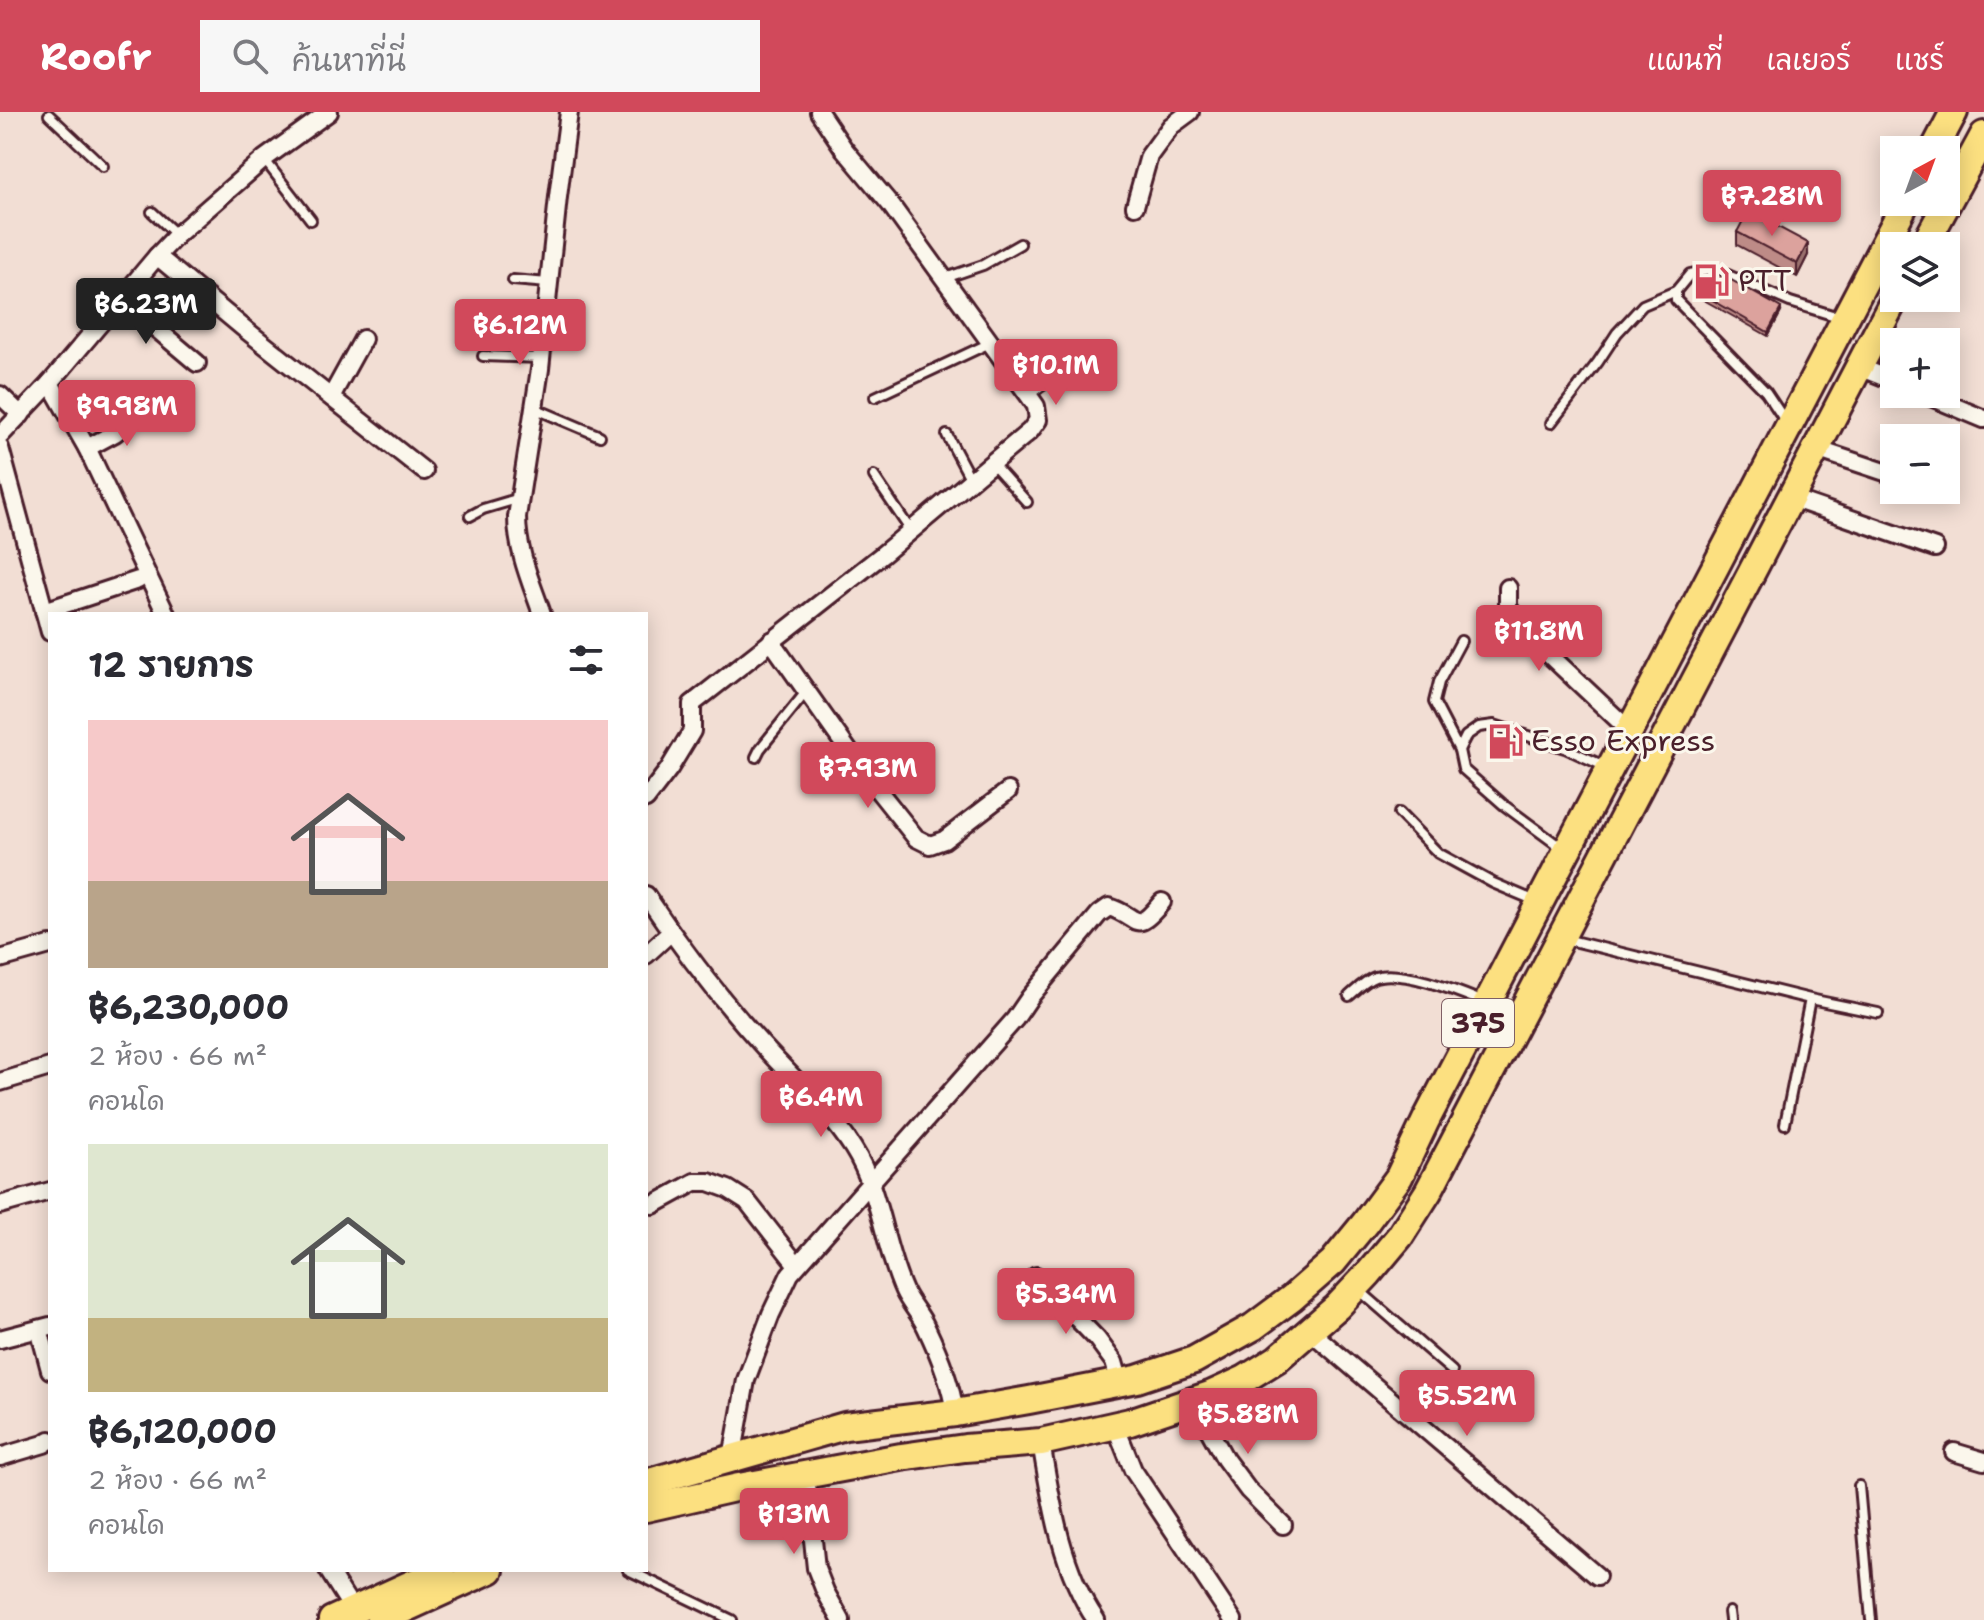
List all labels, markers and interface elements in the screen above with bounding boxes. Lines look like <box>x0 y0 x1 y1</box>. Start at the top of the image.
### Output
search box <box>200 20 760 92</box>
text: Roofr <box>40 31 152 82</box>
icon: search <box>228 34 272 78</box>
text: ค้นหาที่นี่ <box>292 40 406 81</box>
text: แผนที่ <box>1647 41 1722 79</box>
text: เลเยอร์ <box>1766 41 1851 79</box>
text: แชร์ <box>1895 41 1944 79</box>
north arrow <box>1880 136 1960 216</box>
map controls <box>1880 136 1960 504</box>
pin: ฿7.28M <box>1707 170 1837 238</box>
text: ฿7.28M <box>1721 178 1823 213</box>
button: layers <box>1880 232 1960 312</box>
place label: PTT <box>1738 260 1791 301</box>
fuel station icon: PTT <box>1693 262 1731 300</box>
pin: ฿6.23M <box>81 278 211 346</box>
text: ฿6.23M <box>94 286 198 321</box>
pin: ฿6.12M <box>455 299 585 367</box>
text: ฿6.12M <box>473 307 567 342</box>
button: + <box>1880 328 1960 408</box>
pin: ฿10.1M <box>991 339 1121 407</box>
text: ฿10.1M <box>1012 347 1100 382</box>
pin: ฿9.98M <box>62 380 192 448</box>
text: ฿9.98M <box>76 388 178 423</box>
button: − <box>1880 424 1960 504</box>
pin: ฿11.8M <box>1474 605 1604 673</box>
text: ฿11.8M <box>1494 613 1584 648</box>
icon: filters <box>564 638 608 682</box>
text: 12 รายการ <box>88 642 254 688</box>
place label: Esso Express <box>1531 720 1715 761</box>
fuel station icon: Esso Express <box>1486 722 1524 760</box>
pin: ฿7.93M <box>803 742 933 810</box>
text: ฿7.93M <box>818 750 918 785</box>
icon: home <box>276 772 420 916</box>
text: ฿6,230,000 <box>88 984 289 1030</box>
road number: 375 <box>1442 999 1514 1047</box>
text: 2 ห้อง · 66 m² <box>88 1038 267 1073</box>
pin: ฿6.4M <box>765 1071 877 1139</box>
text: ฿6.4M <box>779 1079 863 1114</box>
text: คอนโด <box>88 1083 165 1118</box>
icon: home <box>276 1196 420 1340</box>
pin: ฿5.34M <box>1001 1268 1131 1336</box>
text: ฿5.34M <box>1015 1276 1117 1311</box>
pin: ฿5.52M <box>1402 1370 1532 1438</box>
text: ฿5.52M <box>1417 1378 1517 1413</box>
pin: ฿5.88M <box>1183 1388 1313 1456</box>
text: ฿5.88M <box>1197 1396 1299 1431</box>
text: ฿6,120,000 <box>88 1408 277 1454</box>
text: 2 ห้อง · 66 m² <box>88 1462 267 1497</box>
pin: ฿13M <box>747 1488 841 1556</box>
text: ฿13M <box>758 1496 830 1531</box>
text: คอนโด <box>88 1507 165 1542</box>

